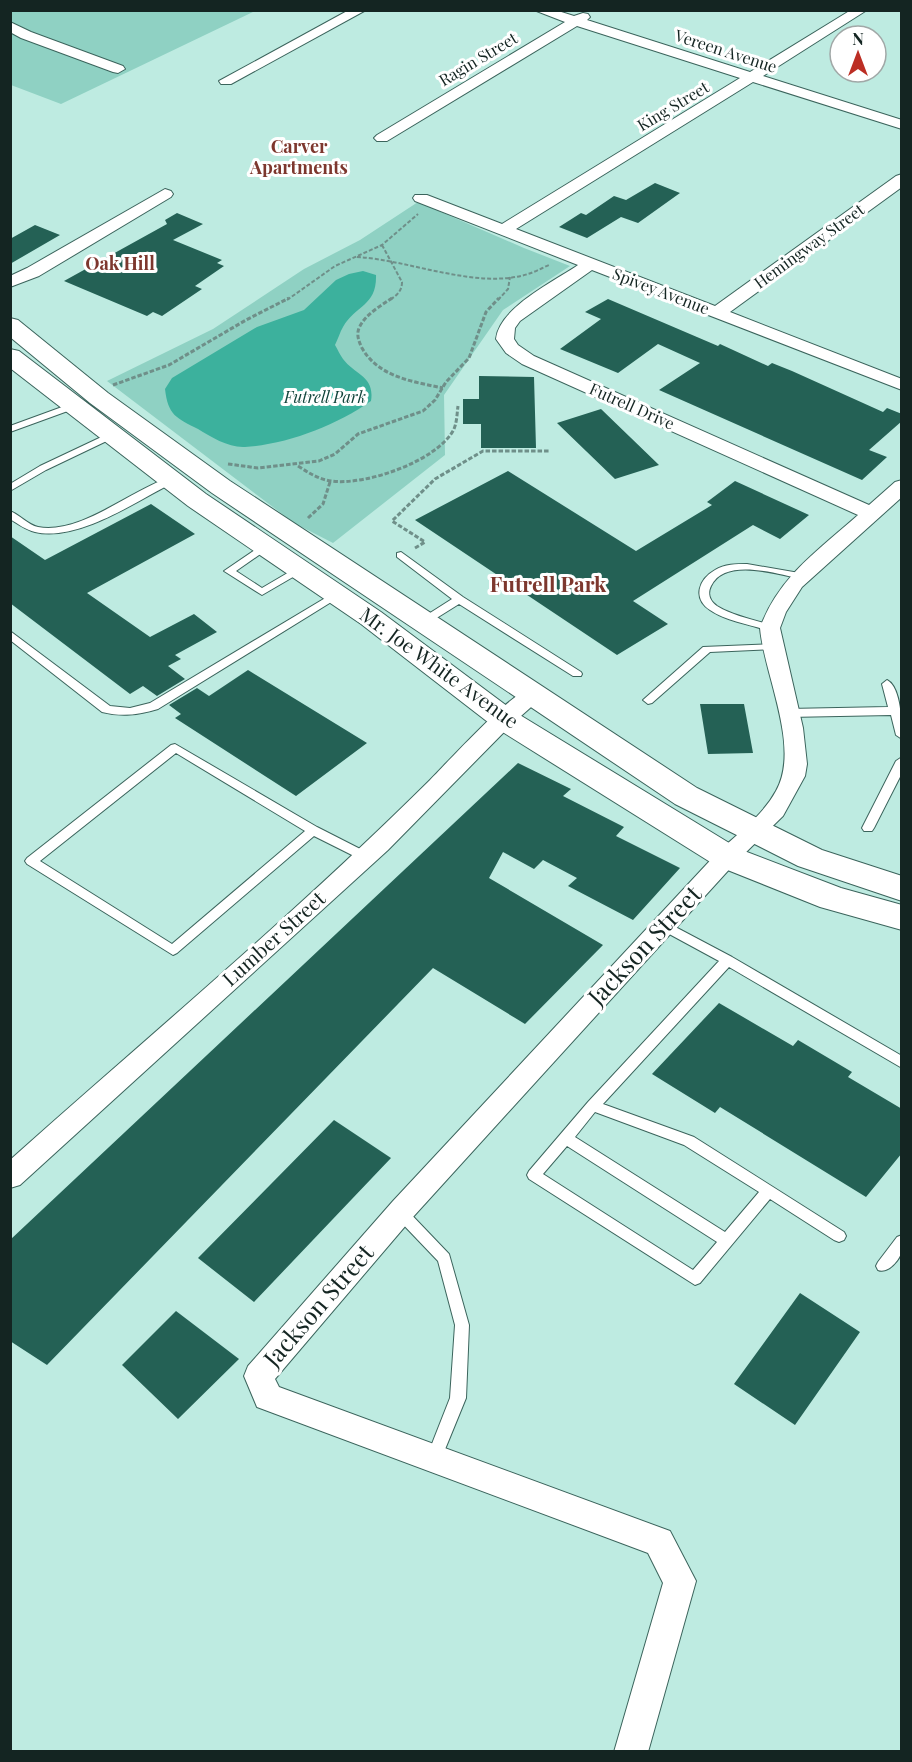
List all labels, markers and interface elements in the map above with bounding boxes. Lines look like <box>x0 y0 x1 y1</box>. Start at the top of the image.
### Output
street label: Vereen Avenue <box>672 24 780 77</box>
north arrow <box>828 24 888 84</box>
street label: Ragin Street <box>435 27 521 90</box>
text: N <box>852 28 864 49</box>
street label: King Street <box>633 76 713 135</box>
district label: Carver Apartments <box>249 134 348 179</box>
street label: Hemingway Street <box>749 198 868 293</box>
district label: Oak Hill <box>85 251 155 275</box>
street label: Spivey Avenue <box>610 262 713 319</box>
street label: Futrell Drive <box>586 377 678 434</box>
park label: Futrell Park <box>283 386 366 407</box>
district label: Futrell Park <box>490 569 607 597</box>
street label: Mr. Joe White Avenue <box>355 600 525 734</box>
street label: Jackson Street <box>579 878 708 1012</box>
street label: Lumber Street <box>216 884 331 991</box>
street label: Jackson Street <box>255 1236 380 1374</box>

